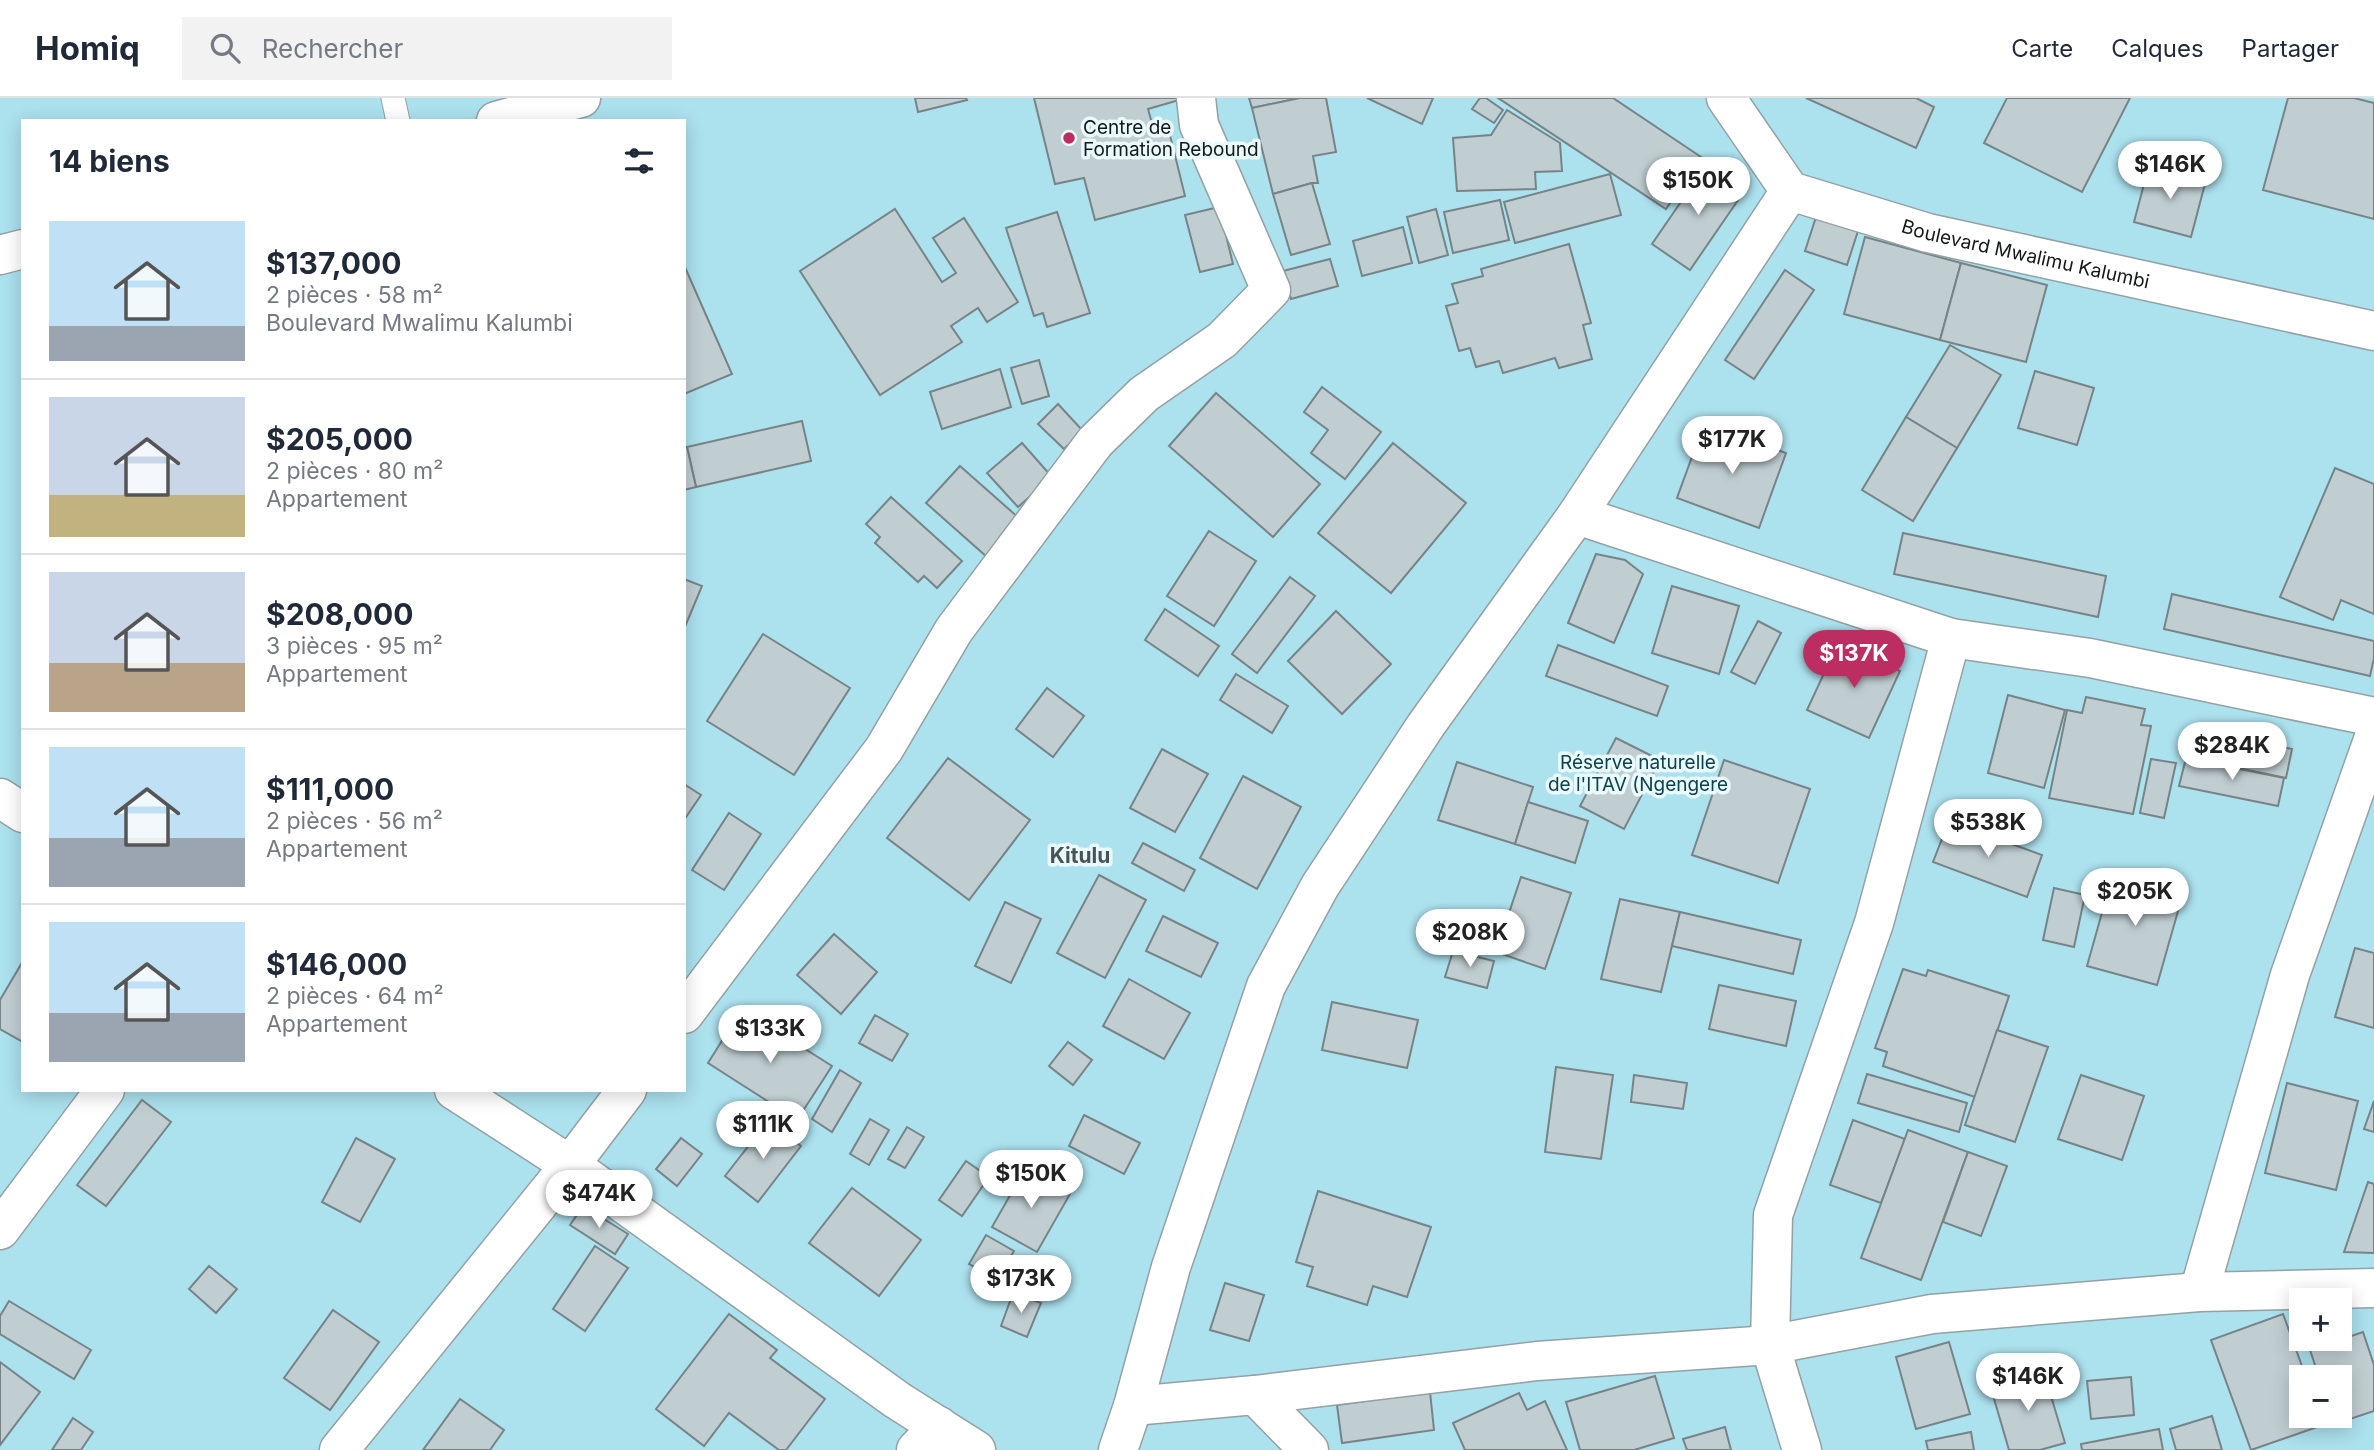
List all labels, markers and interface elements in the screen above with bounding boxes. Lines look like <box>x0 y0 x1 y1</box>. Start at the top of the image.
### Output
search box <box>182 17 672 80</box>
text: Homiq <box>35 28 140 68</box>
icon: search <box>206 29 244 67</box>
text: Rechercher <box>262 33 403 64</box>
text: Carte <box>2011 34 2073 63</box>
text: Calques <box>2111 34 2204 63</box>
text: Partager <box>2242 34 2339 63</box>
place label: Centre de Formation Rebound <box>1083 116 1259 161</box>
marker: Centre de Formation Rebound <box>1061 130 1077 146</box>
pin: $146K <box>2121 141 2219 201</box>
icon: filters <box>620 142 658 180</box>
text: 14 biens <box>49 143 170 179</box>
text: $146K <box>2134 150 2206 178</box>
pin: $150K <box>1649 158 1747 217</box>
text: $150K <box>1662 166 1734 194</box>
street label: Boulevard Mwalimu Kalumbi <box>1899 215 2152 293</box>
text: $137,000 <box>266 245 401 281</box>
icon: home <box>105 249 189 333</box>
text: 2 pièces · 58 m² <box>266 281 443 309</box>
text: Boulevard Mwalimu Kalumbi <box>266 309 573 337</box>
pin: $177K <box>1683 416 1781 476</box>
text: $205,000 <box>266 421 413 457</box>
icon: home <box>105 425 189 509</box>
text: $177K <box>1698 425 1766 453</box>
text: 2 pièces · 80 m² <box>266 457 443 485</box>
text: Appartement <box>266 485 408 513</box>
text: $208,000 <box>266 596 414 632</box>
icon: home <box>105 600 189 684</box>
pin: $137K <box>1805 630 1903 690</box>
text: 3 pièces · 95 m² <box>266 632 443 660</box>
text: $137K <box>1819 639 1889 667</box>
text: Appartement <box>266 660 408 688</box>
pin: $284K <box>2183 722 2281 782</box>
text: $284K <box>2194 731 2270 759</box>
park label: Réserve naturelle de l'ITAV (Ngengere <box>1548 751 1728 796</box>
text: $111,000 <box>266 771 394 807</box>
icon: home <box>105 775 189 859</box>
pin: $538K <box>1939 800 2037 859</box>
text: 2 pièces · 56 m² <box>266 807 443 835</box>
text: $538K <box>1950 808 2026 836</box>
text: Appartement <box>266 835 408 863</box>
district label: Kitulu <box>1050 843 1110 868</box>
pin: $205K <box>2086 868 2184 928</box>
text: $205K <box>2097 877 2173 905</box>
pin: $208K <box>1421 910 1519 969</box>
text: $208K <box>1432 918 1508 946</box>
text: $146,000 <box>266 946 407 982</box>
icon: home <box>105 950 189 1034</box>
text: 2 pièces · 64 m² <box>266 982 444 1010</box>
pin: $133K <box>721 1006 819 1065</box>
text: Appartement <box>266 1010 408 1038</box>
text: $133K <box>734 1014 806 1042</box>
pin: $111K <box>714 1102 812 1161</box>
text: $111K <box>732 1110 794 1138</box>
pin: $150K <box>982 1150 1080 1210</box>
text: $150K <box>995 1159 1067 1187</box>
pin: $474K <box>550 1170 648 1230</box>
text: $474K <box>562 1179 636 1207</box>
pin: $173K <box>972 1256 1070 1315</box>
text: $173K <box>986 1264 1056 1292</box>
map controls <box>2289 1288 2352 1428</box>
button: + <box>2289 1288 2352 1351</box>
pin: $146K <box>1979 1354 2077 1413</box>
text: $146K <box>1992 1362 2064 1390</box>
button: − <box>2289 1365 2352 1428</box>

